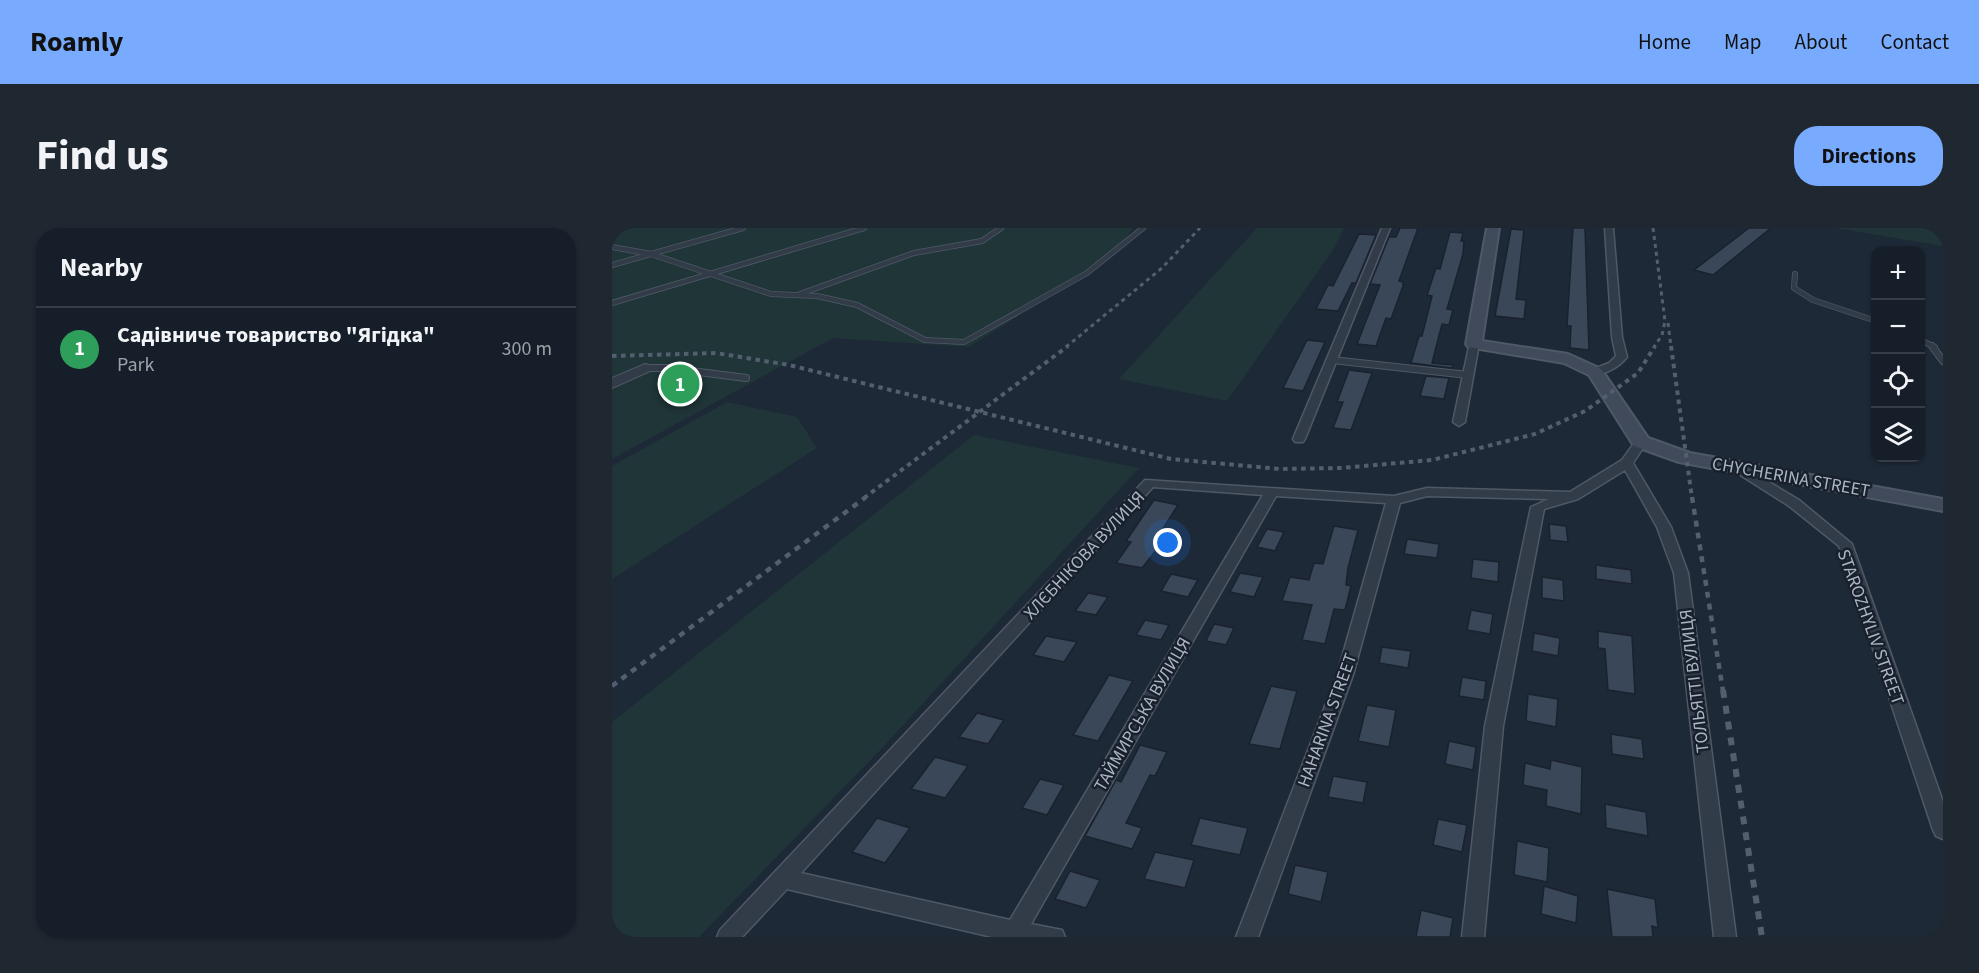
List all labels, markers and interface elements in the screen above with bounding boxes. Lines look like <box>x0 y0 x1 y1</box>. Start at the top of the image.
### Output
text: Roamly <box>30 22 123 62</box>
text: Home <box>1638 27 1691 57</box>
text: Map <box>1724 27 1762 57</box>
text: About <box>1795 27 1847 57</box>
text: Contact <box>1880 27 1949 57</box>
text: Find us <box>36 126 169 186</box>
button: Directions <box>1794 126 1943 186</box>
map controls <box>1871 246 1925 462</box>
button: + <box>1871 246 1925 300</box>
text: Nearby <box>60 249 143 286</box>
button: − <box>1871 300 1925 354</box>
text: Садівниче товариство "Ягідка" <box>117 319 435 351</box>
text: 1 <box>74 335 85 363</box>
text: 300 m <box>502 335 552 363</box>
text: Park <box>117 351 154 379</box>
button: locate <box>1871 354 1925 408</box>
pin: 1 <box>660 362 700 406</box>
button: layers <box>1871 408 1925 462</box>
street label: CHYCHERINA STREET <box>1710 451 1872 504</box>
street label: ХЛЄБНІКОВА ВУЛИЦЯ <box>1018 485 1151 625</box>
your location <box>1153 528 1182 557</box>
street label: STAROZHYLIV STREET <box>1831 546 1910 709</box>
street label: ТОЛЬЯТТІ ВУЛИЦЯ <box>1673 608 1716 754</box>
street label: ТАЙМИРСЬКА ВУЛИЦЯ <box>1088 633 1197 796</box>
street label: HAHARINA STREET <box>1292 649 1363 791</box>

